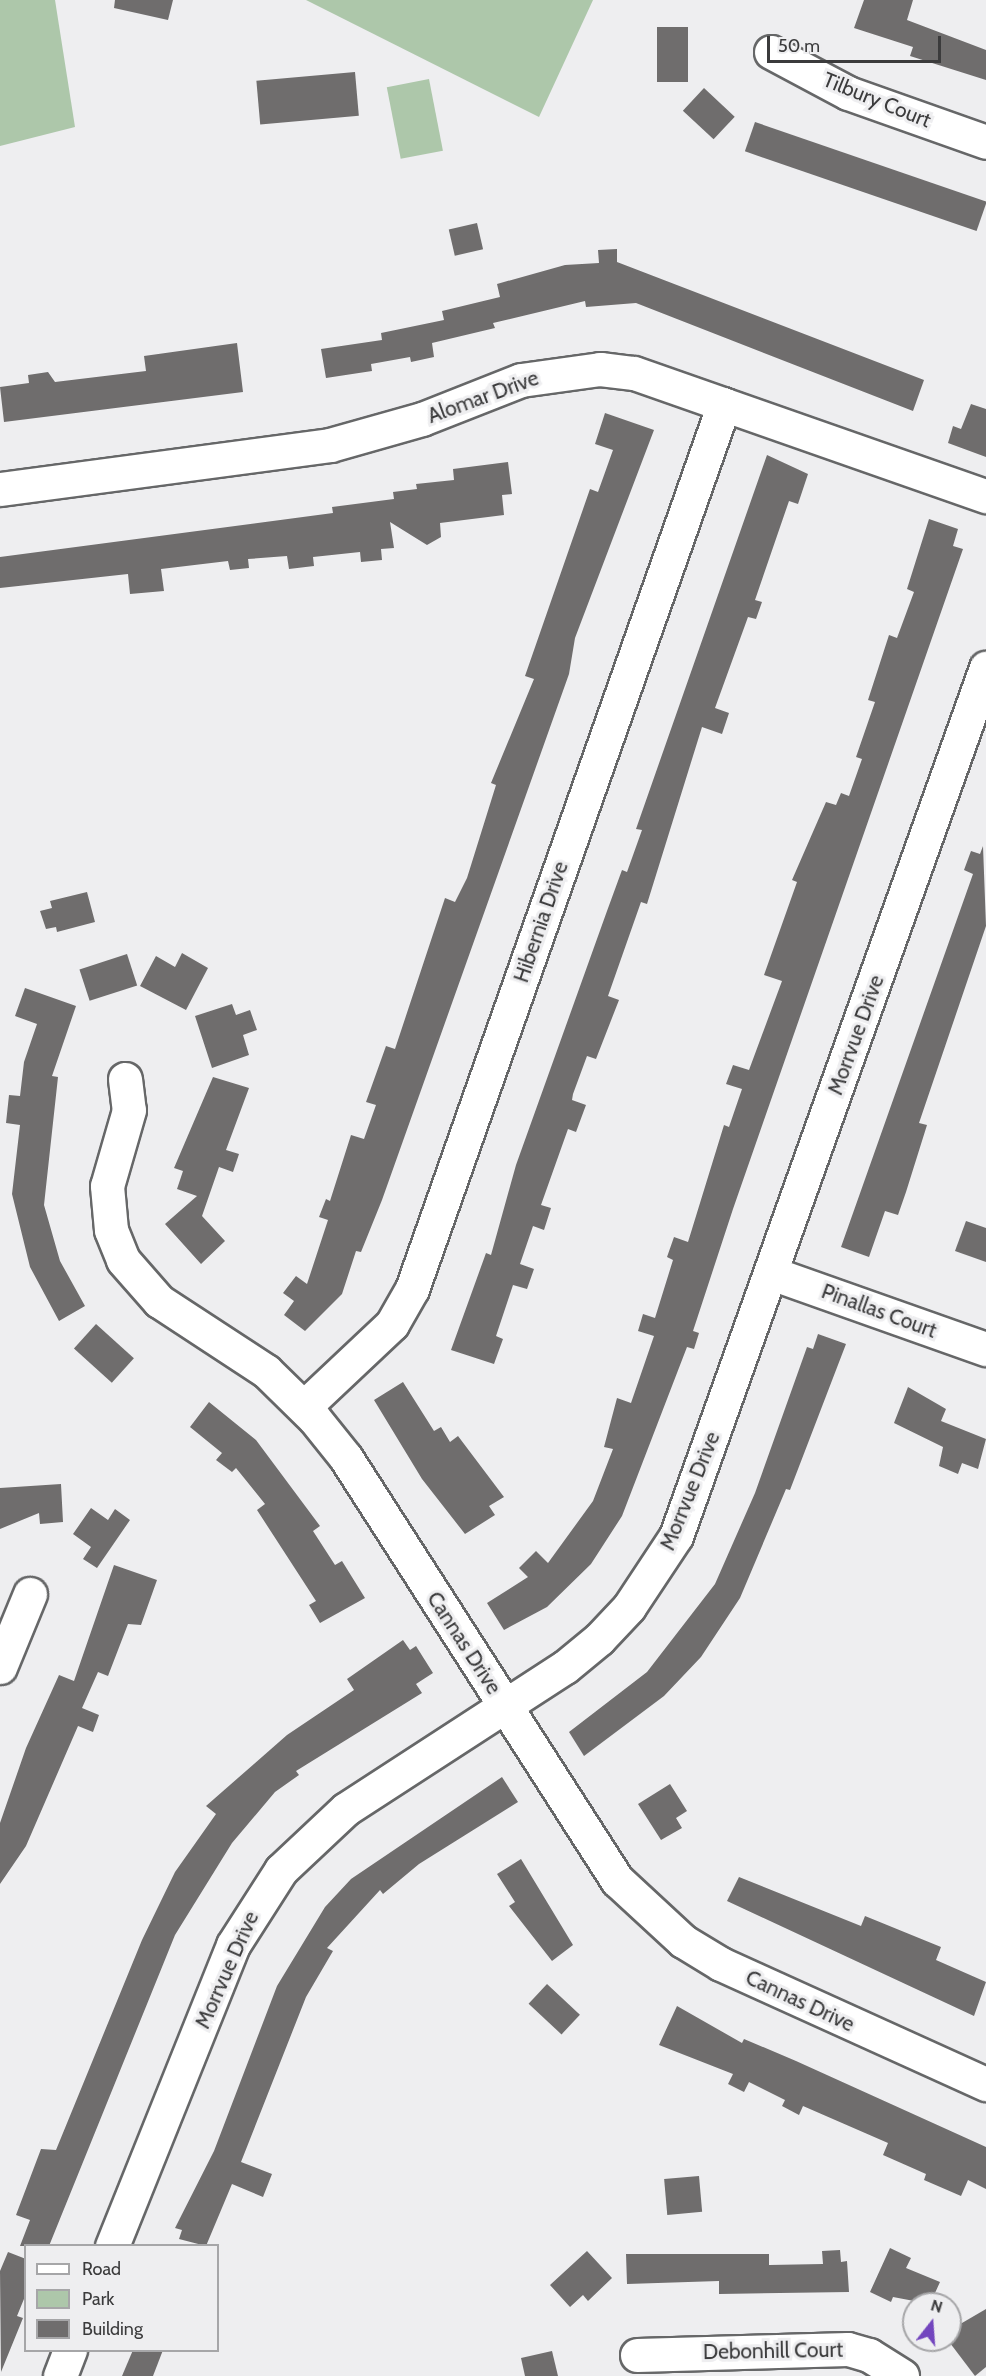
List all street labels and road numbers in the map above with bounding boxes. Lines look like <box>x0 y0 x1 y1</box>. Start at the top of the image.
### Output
street label: Tilbury Court <box>819 67 935 133</box>
street label: Alomar Drive <box>424 365 542 429</box>
street label: Hibernia Drive <box>509 858 573 986</box>
street label: Morrvue Drive <box>823 972 889 1098</box>
street label: Pinallas Court <box>818 1279 940 1343</box>
street label: Morrvue Drive <box>655 1428 725 1554</box>
street label: Cannas Drive <box>422 1587 506 1699</box>
street label: Morrvue Drive <box>190 1908 264 2032</box>
street label: Cannas Drive <box>742 1965 858 2037</box>
street label: Debonhill Court <box>703 2337 843 2365</box>

